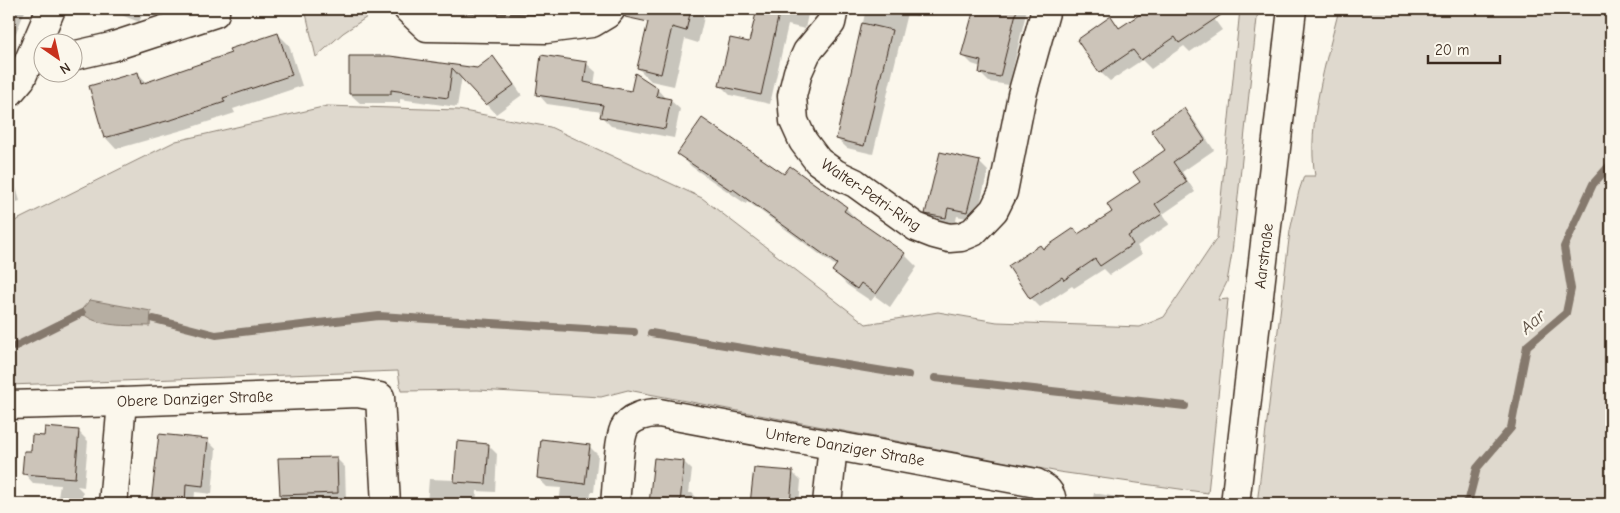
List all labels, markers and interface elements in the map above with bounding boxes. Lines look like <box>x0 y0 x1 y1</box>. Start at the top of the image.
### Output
north arrow <box>32 32 82 82</box>
scale bar <box>1428 32 1500 64</box>
text: 20 m <box>1435 41 1469 59</box>
text: N <box>56 59 74 78</box>
street label: Walter-Petri-Ring <box>818 155 924 235</box>
street label: Aarstraße <box>1251 222 1277 290</box>
water label: Aar <box>1515 305 1551 339</box>
street label: Obere Danziger Straße <box>117 387 273 411</box>
street label: Untere Danziger Straße <box>764 424 926 470</box>

